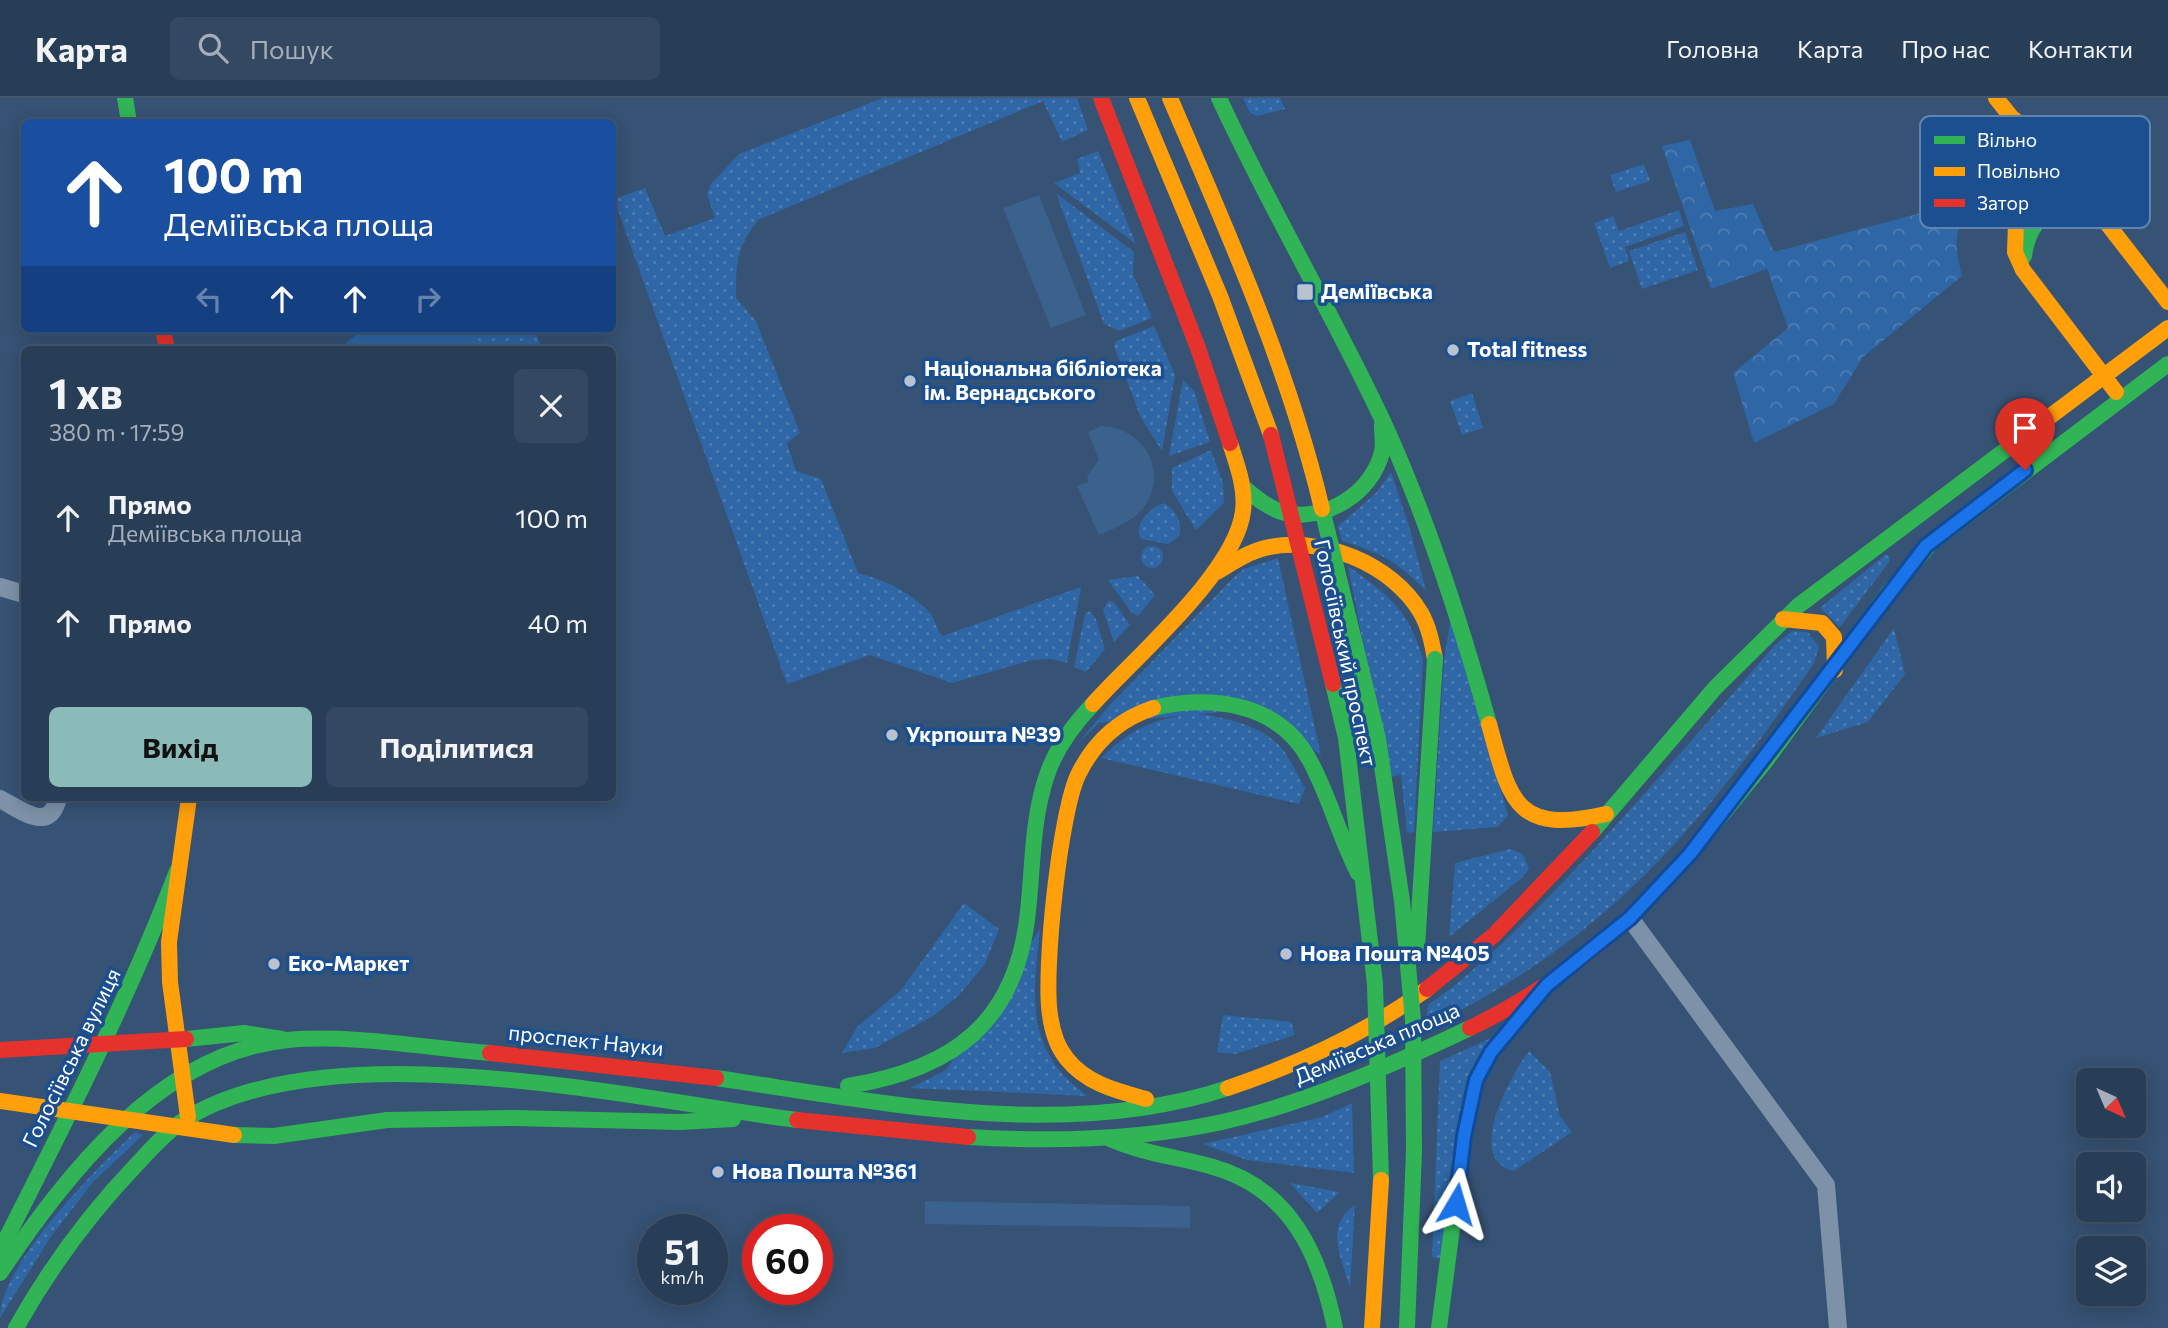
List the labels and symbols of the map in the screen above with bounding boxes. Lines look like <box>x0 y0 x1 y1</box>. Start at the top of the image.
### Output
legend <box>1920 116 2150 228</box>
text: Вільно <box>1977 128 2037 151</box>
text: Повільно <box>1977 159 2060 182</box>
text: Затор <box>1977 191 2029 214</box>
place label: Деміївська <box>1321 278 1433 303</box>
marker: Деміївська <box>1295 282 1315 302</box>
place label: Total fitness <box>1467 336 1587 361</box>
marker: Total fitness <box>1445 342 1461 358</box>
place label: Національна бібліотека ім. Вернадського <box>924 355 1162 404</box>
marker: Національна бібліотека ім. Вернадського <box>902 373 918 389</box>
pin <box>1995 398 2055 470</box>
street label: Голосіївський проспект <box>1310 537 1383 769</box>
place label: Укрпошта №39 <box>906 721 1061 746</box>
marker: Укрпошта №39 <box>884 727 900 743</box>
place label: Нова Пошта №405 <box>1300 940 1490 965</box>
marker: Нова Пошта №405 <box>1278 946 1294 962</box>
place label: Еко-Маркет <box>288 950 409 975</box>
marker: Еко-Маркет <box>266 956 282 972</box>
street label: Голосіївська вулиця <box>16 964 125 1151</box>
street label: Деміївська площа <box>1290 996 1463 1089</box>
street label: проспект Науки <box>507 1019 665 1060</box>
north arrow <box>2076 1068 2146 1138</box>
place label: Нова Пошта №361 <box>732 1158 917 1183</box>
marker: Нова Пошта №361 <box>710 1164 726 1180</box>
position arrow <box>1419 1167 1493 1241</box>
speed limit sign: 60 <box>742 1214 833 1305</box>

